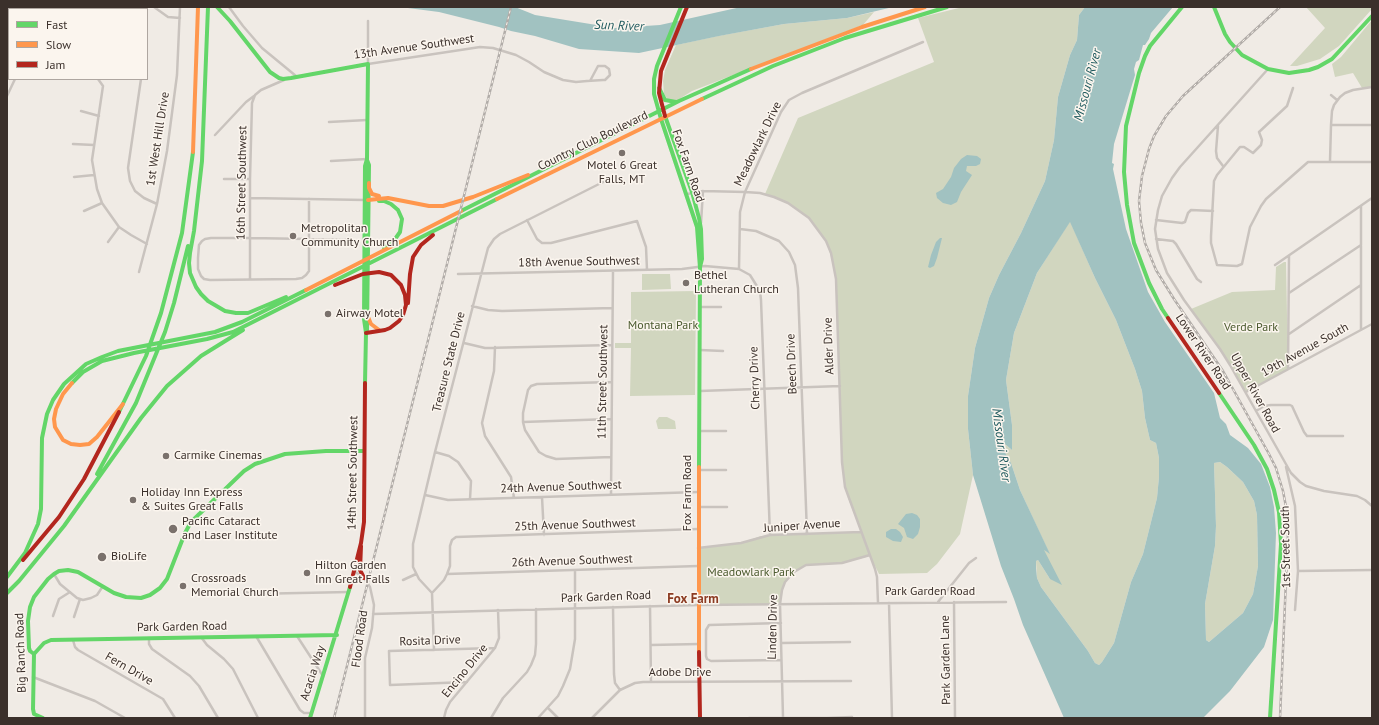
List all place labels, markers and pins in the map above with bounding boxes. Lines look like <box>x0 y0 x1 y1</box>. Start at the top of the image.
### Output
marker: Motel 6 Great Falls, MT <box>617 148 627 158</box>
place label: Motel 6 Great Falls, MT <box>587 159 657 187</box>
place label: Metropolitan Community Church <box>301 222 398 250</box>
marker: Metropolitan Community Church <box>288 231 298 241</box>
place label: Bethel Lutheran Church <box>694 269 779 297</box>
marker: Bethel Lutheran Church <box>681 278 691 288</box>
place label: Airway Motel <box>336 307 403 321</box>
marker: Airway Motel <box>323 309 333 319</box>
place label: Carmike Cinemas <box>174 449 262 463</box>
marker: Carmike Cinemas <box>161 451 171 461</box>
place label: Holiday Inn Express & Suites Great Falls <box>141 486 243 514</box>
marker: Holiday Inn Express & Suites Great Falls <box>128 495 138 505</box>
place label: Pacific Cataract and Laser Institute <box>182 515 277 543</box>
marker: Pacific Cataract and Laser Institute <box>167 523 179 535</box>
place label: BioLife <box>111 550 147 564</box>
marker: BioLife <box>96 551 108 563</box>
place label: Hilton Garden Inn Great Falls <box>315 559 390 587</box>
marker: Hilton Garden Inn Great Falls <box>302 568 312 578</box>
place label: Crossroads Memorial Church <box>191 572 279 600</box>
marker: Crossroads Memorial Church <box>178 581 188 591</box>

